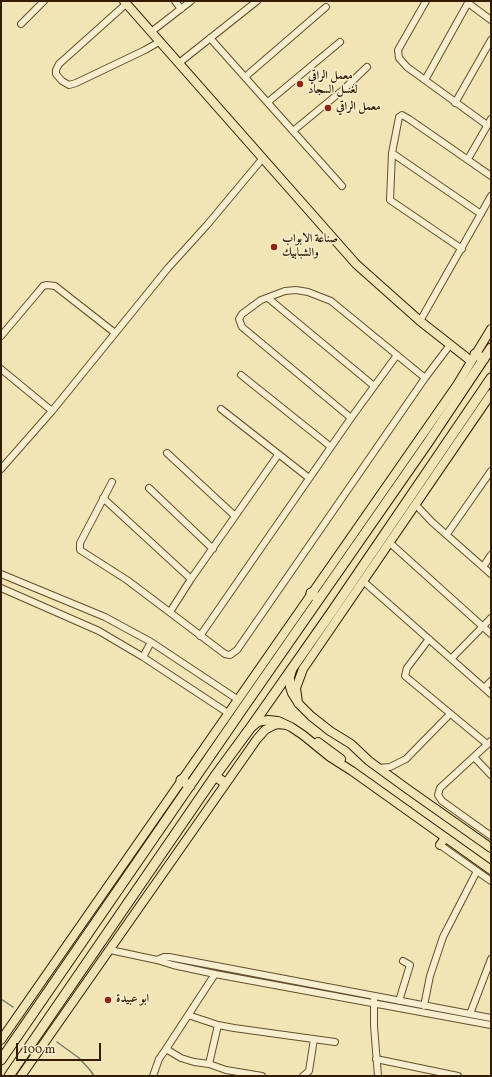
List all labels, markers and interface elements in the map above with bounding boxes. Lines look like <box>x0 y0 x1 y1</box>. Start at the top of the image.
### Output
place label: معمل الراقي لغسل السجاد <box>308 70 358 98</box>
marker: معمل الراقي لغسل السجاد <box>295 79 305 89</box>
place label: معمل الراقي <box>336 101 381 115</box>
marker: معمل الراقي <box>323 103 333 113</box>
place label: صناعة الابواب والشبابيك <box>282 233 338 261</box>
marker: صناعة الابواب والشبابيك <box>269 242 279 252</box>
place label: ابو عبيدة <box>116 993 149 1007</box>
marker: ابو عبيدة <box>103 995 113 1005</box>
scale bar <box>18 1035 103 1061</box>
text: 100 m <box>23 1042 55 1058</box>

